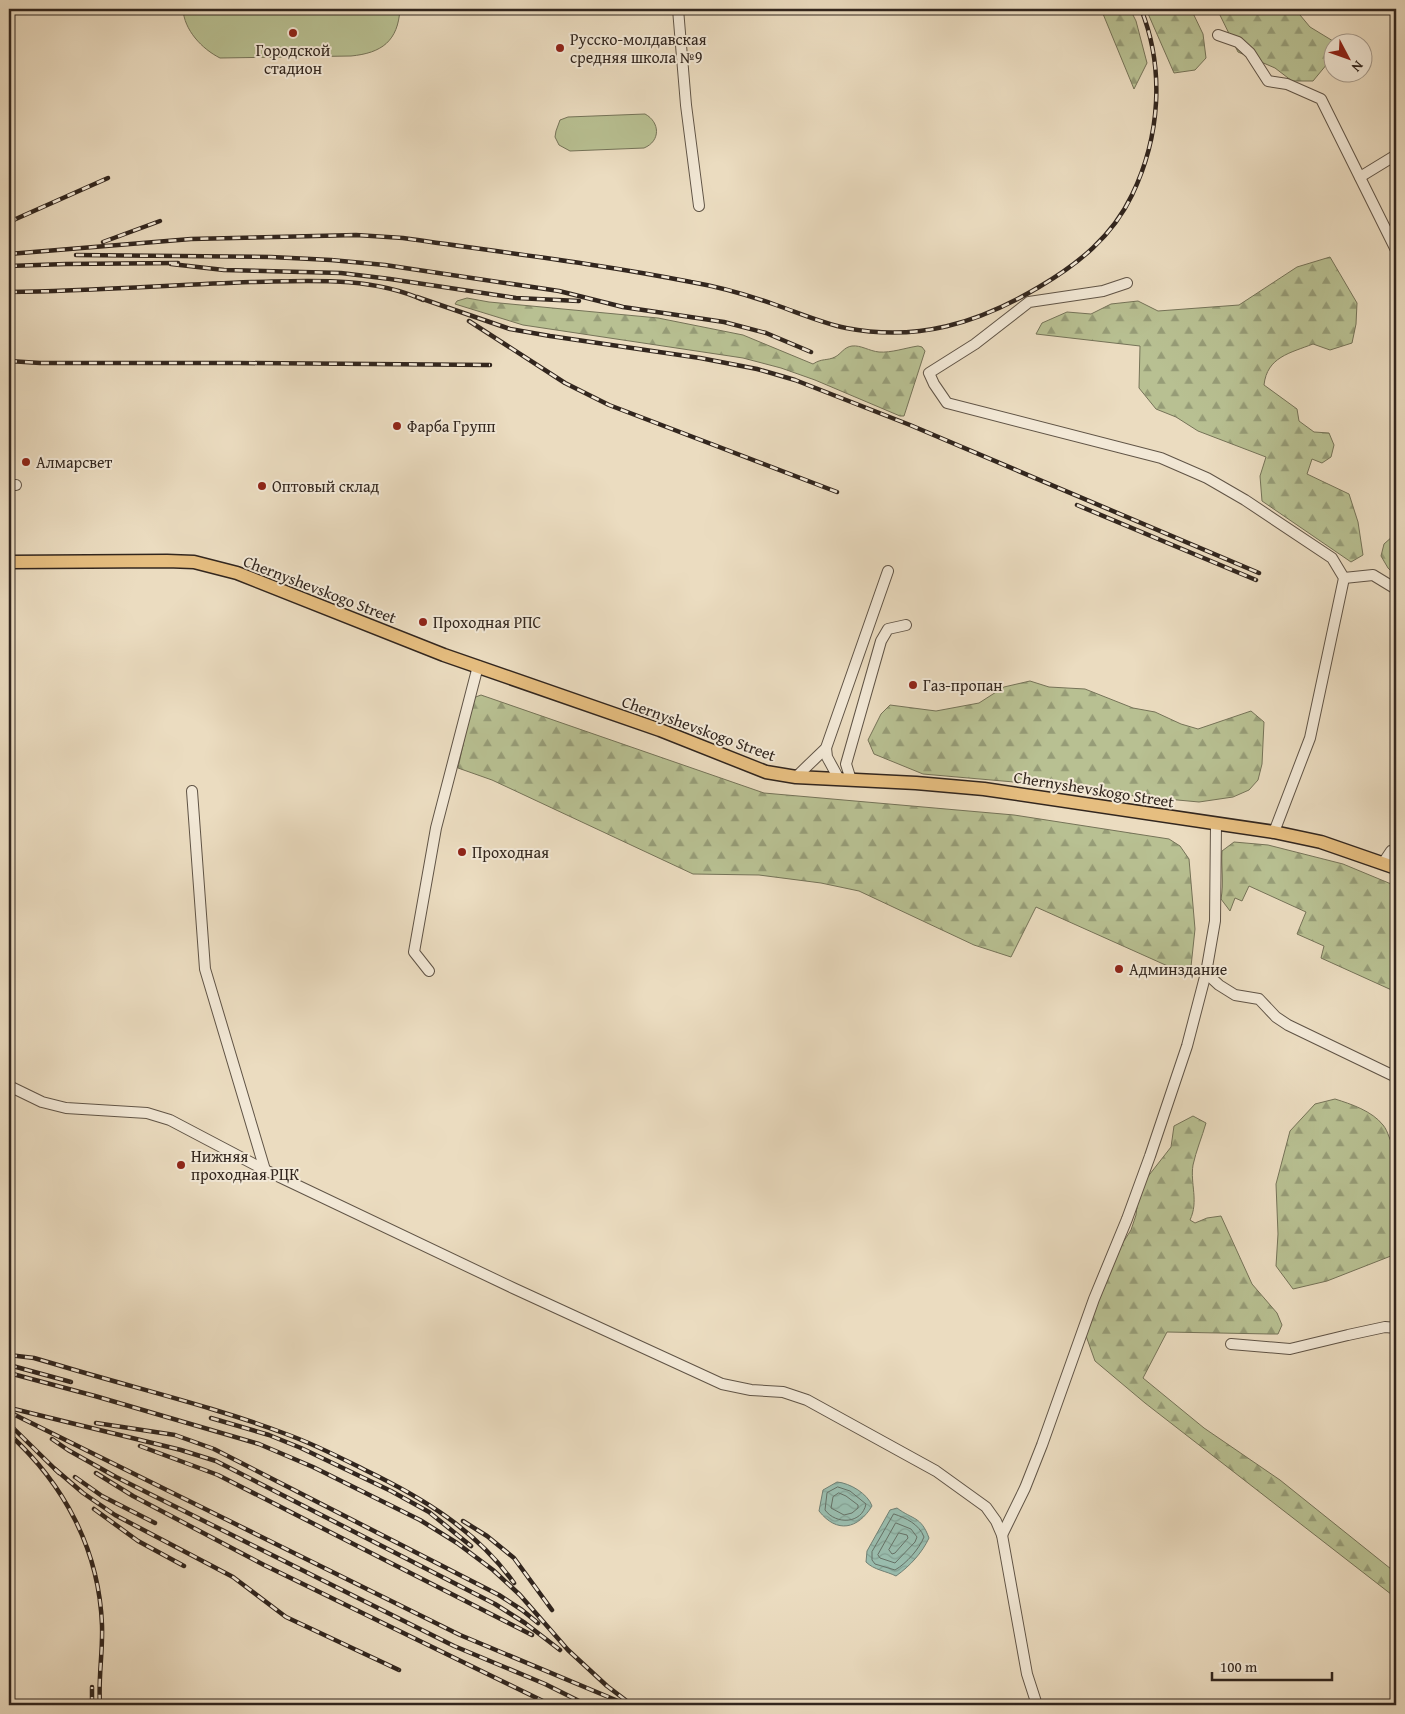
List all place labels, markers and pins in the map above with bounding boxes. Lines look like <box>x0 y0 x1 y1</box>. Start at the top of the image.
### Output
marker: Городской стадион <box>287 27 299 39</box>
place label: Русско-молдавская средняя школа №9 <box>570 27 707 69</box>
place label: Городской стадион <box>256 38 331 80</box>
marker: Русско-молдавская средняя школа №9 <box>554 42 566 54</box>
place label: Фарба Групп <box>407 414 496 438</box>
marker: Фарба Групп <box>391 420 403 432</box>
place label: Алмарсвет <box>36 450 113 474</box>
marker: Алмарсвет <box>20 456 32 468</box>
place label: Оптовый склад <box>272 474 380 498</box>
marker: Оптовый склад <box>256 480 268 492</box>
place label: Проходная РПС <box>433 610 542 634</box>
marker: Проходная РПС <box>417 616 429 628</box>
place label: Газ-пропан <box>923 673 1003 697</box>
marker: Газ-пропан <box>907 679 919 691</box>
place label: Проходная <box>472 840 549 864</box>
marker: Проходная <box>456 846 468 858</box>
place label: Админздание <box>1129 957 1227 981</box>
marker: Админздание <box>1113 963 1125 975</box>
place label: Нижняя проходная РЦК <box>191 1144 299 1186</box>
marker: Нижняя проходная РЦК <box>175 1159 187 1171</box>

